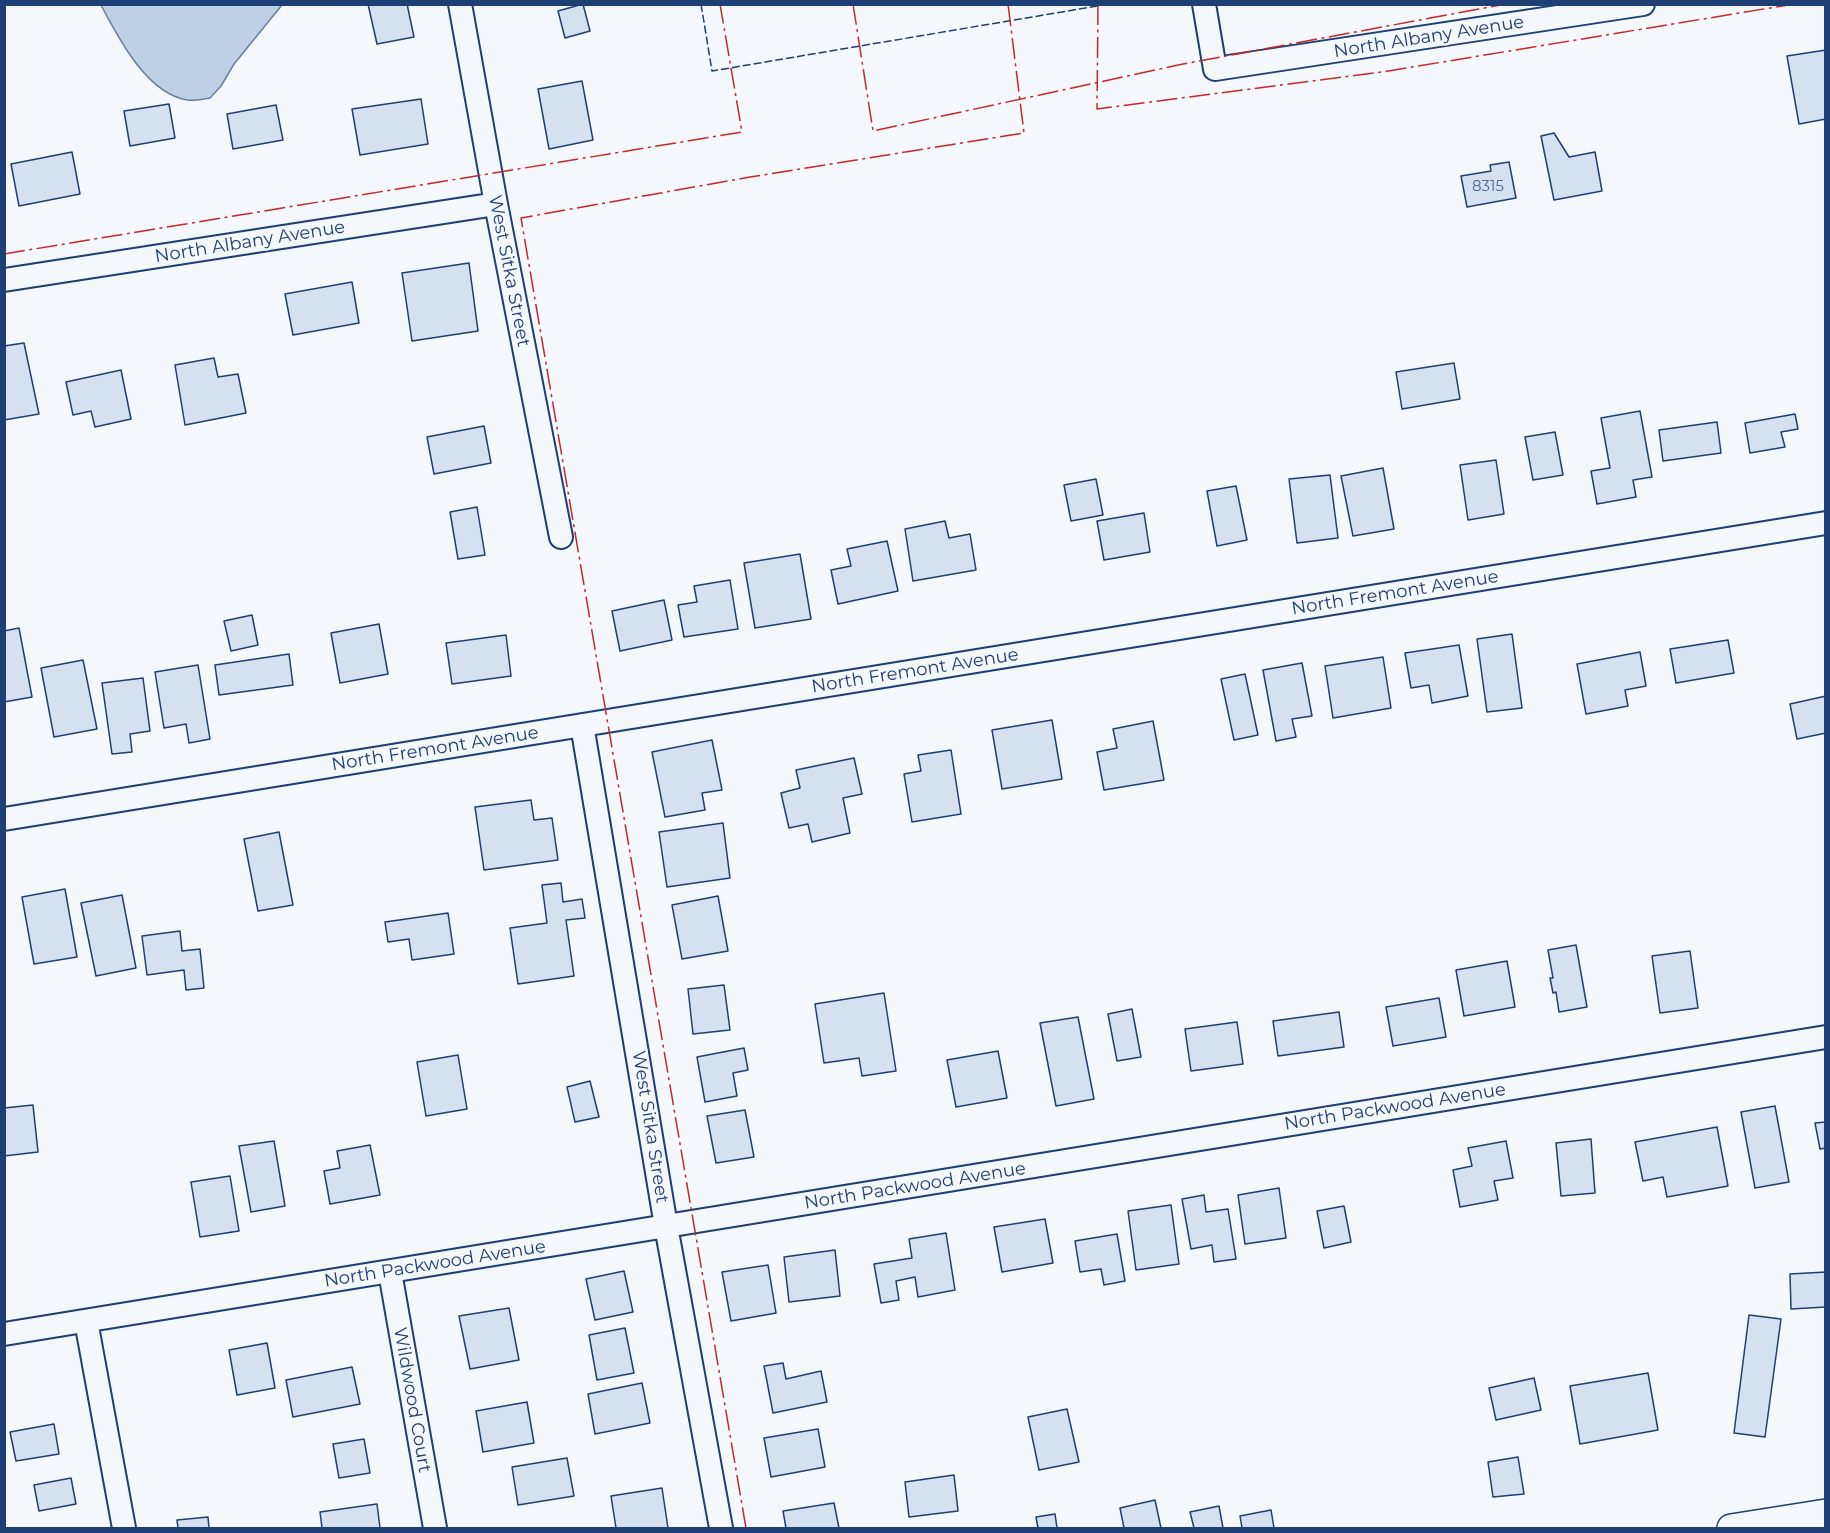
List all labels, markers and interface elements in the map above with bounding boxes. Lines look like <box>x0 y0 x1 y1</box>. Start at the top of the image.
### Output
street label: North Albany Avenue <box>1332 11 1526 63</box>
house number: 8315 <box>1472 178 1504 196</box>
street label: West Sitka Street <box>484 193 534 349</box>
street label: North Albany Avenue <box>153 216 347 268</box>
street label: North Fremont Avenue <box>1290 566 1500 620</box>
street label: North Fremont Avenue <box>810 644 1020 698</box>
street label: North Fremont Avenue <box>330 722 540 776</box>
street label: West Sitka Street <box>627 1049 673 1205</box>
street label: North Packwood Avenue <box>1283 1079 1507 1135</box>
street label: North Packwood Avenue <box>803 1158 1027 1214</box>
street label: North Packwood Avenue <box>323 1236 547 1292</box>
street label: Wildwood Court <box>389 1326 435 1474</box>

